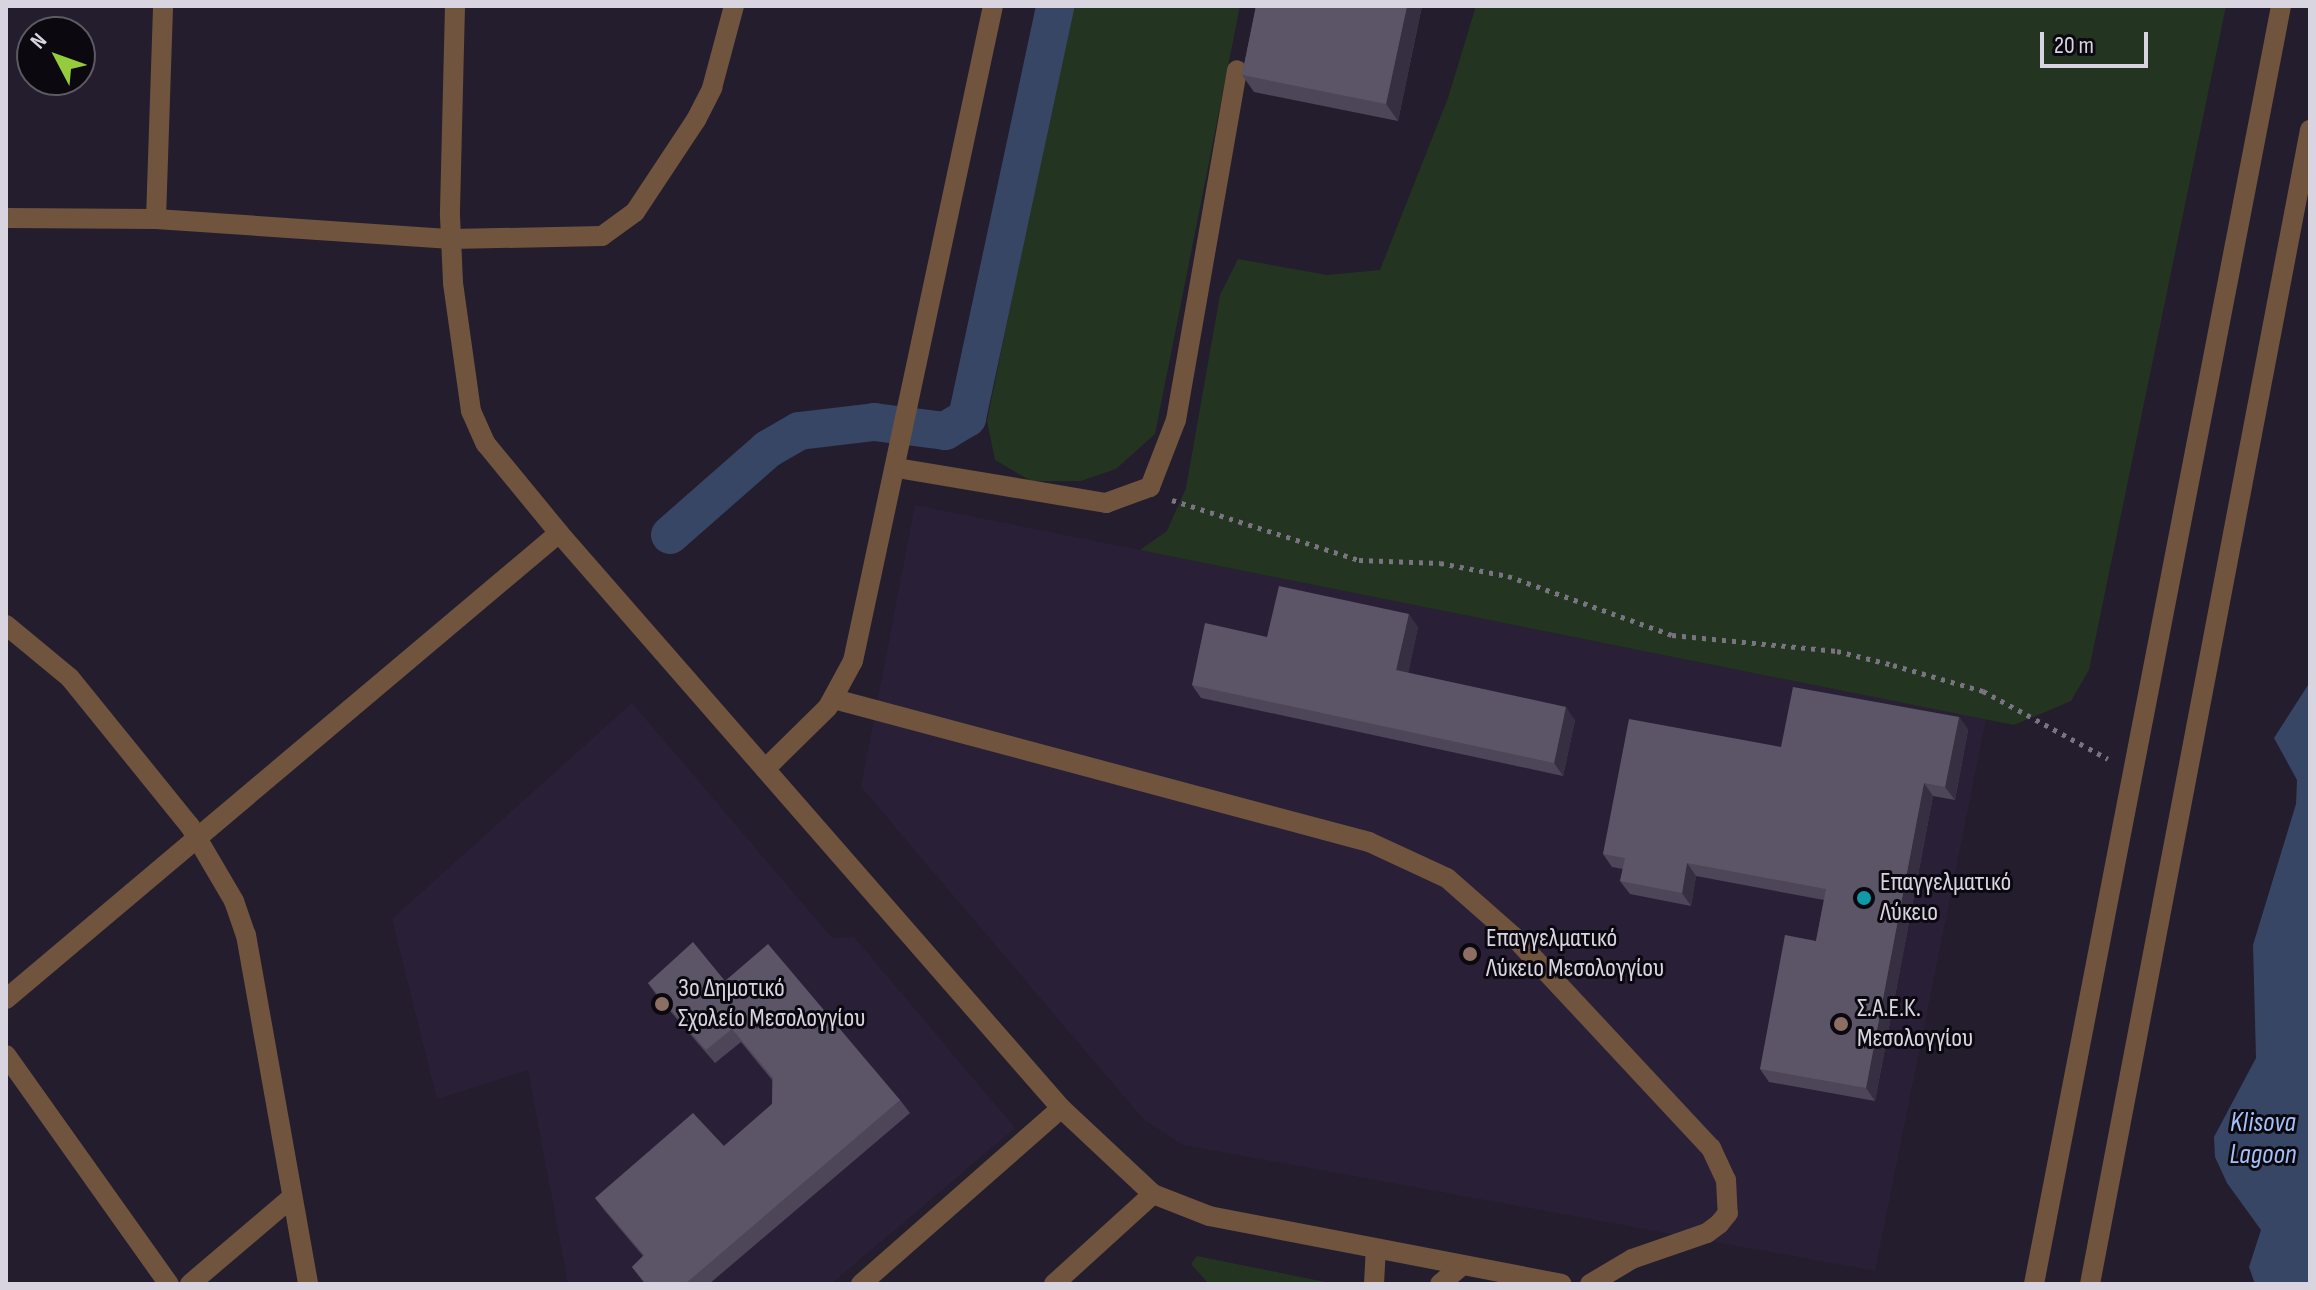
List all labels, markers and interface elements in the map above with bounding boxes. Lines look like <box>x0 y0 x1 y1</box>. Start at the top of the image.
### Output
north arrow <box>16 16 96 96</box>
scale bar <box>2044 16 2152 66</box>
text: N <box>25 28 53 55</box>
text: 20 m <box>2054 31 2094 60</box>
place label: Επαγγελματικό Λύκειο <box>1880 867 2011 928</box>
marker: Επαγγελματικό Λύκειο <box>1855 889 1873 907</box>
place label: Επαγγελματικό Λύκειο Μεσολογγίου <box>1486 923 1664 984</box>
marker: Επαγγελματικό Λύκειο Μεσολογγίου <box>1461 945 1479 963</box>
place label: 3ο Δημοτικό Σχολείο Μεσολογγίου <box>678 973 865 1034</box>
place label: Σ.Α.Ε.Κ. Μεσολογγίου <box>1857 993 1973 1054</box>
marker: 3ο Δημοτικό Σχολείο Μεσολογγίου <box>653 995 671 1013</box>
marker: Σ.Α.Ε.Κ. Μεσολογγίου <box>1832 1015 1850 1033</box>
water label: Klisova Lagoon <box>2229 1106 2297 1172</box>

